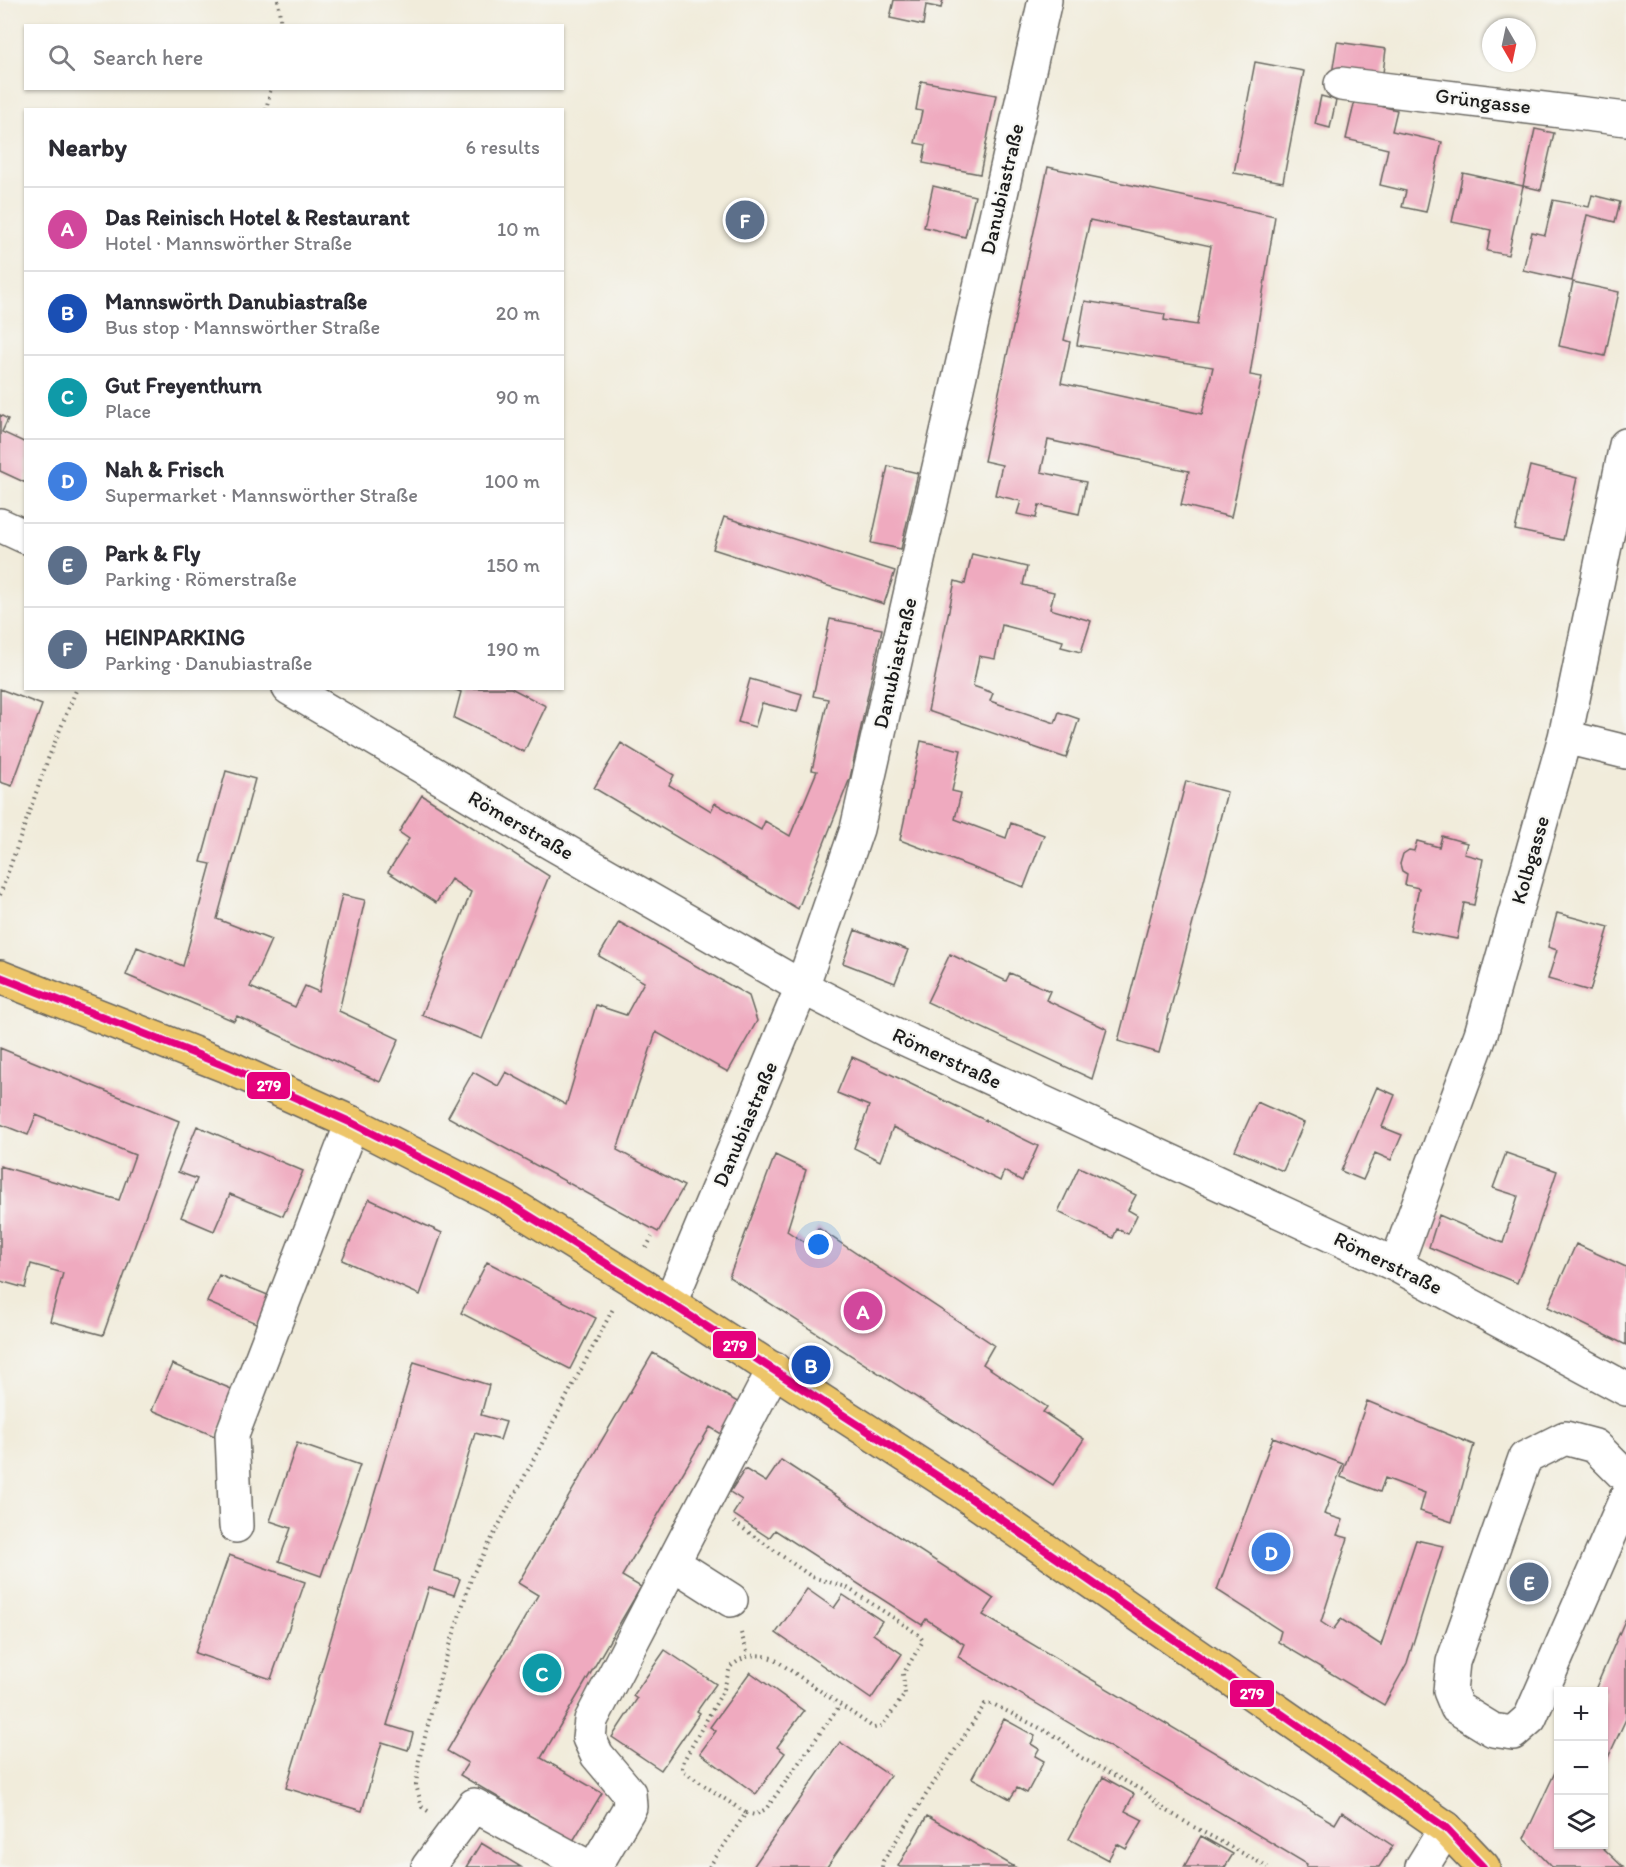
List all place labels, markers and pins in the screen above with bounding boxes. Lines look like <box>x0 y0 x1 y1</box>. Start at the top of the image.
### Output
pin: F <box>726 198 764 242</box>
pin: A <box>844 1288 882 1334</box>
pin: B <box>792 1342 830 1388</box>
pin: D <box>1252 1530 1290 1574</box>
pin: E <box>1510 1560 1549 1604</box>
pin: C <box>522 1650 562 1696</box>

